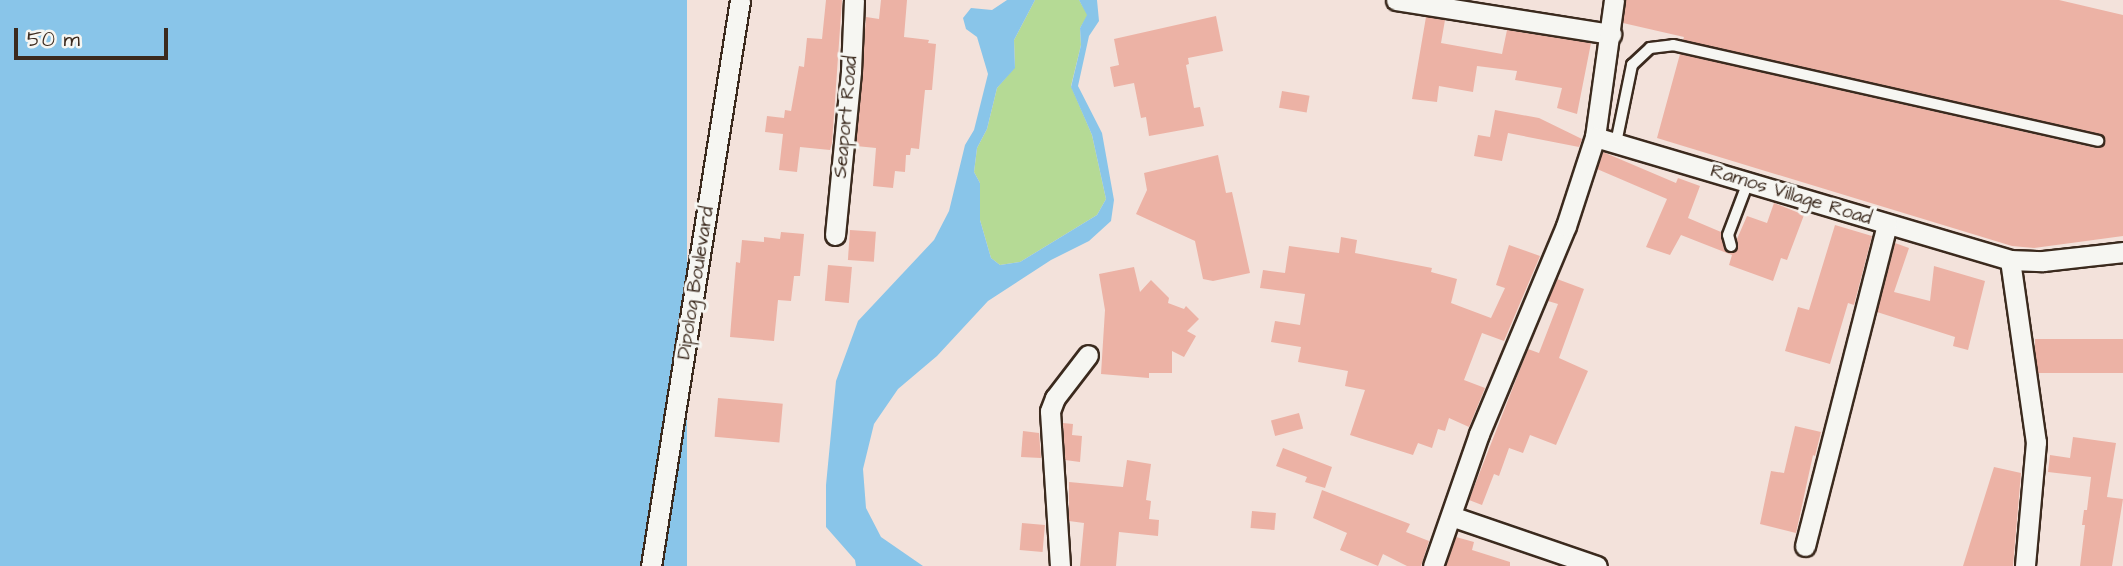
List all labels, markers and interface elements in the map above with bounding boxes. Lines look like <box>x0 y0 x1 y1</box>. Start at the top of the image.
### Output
scale bar <box>18 14 172 58</box>
text: 50 m <box>27 25 80 54</box>
street label: Seaport Road <box>829 55 863 179</box>
street label: Ramos Village Road <box>1708 160 1874 230</box>
street label: Dipolog Boulevard <box>673 205 719 361</box>

